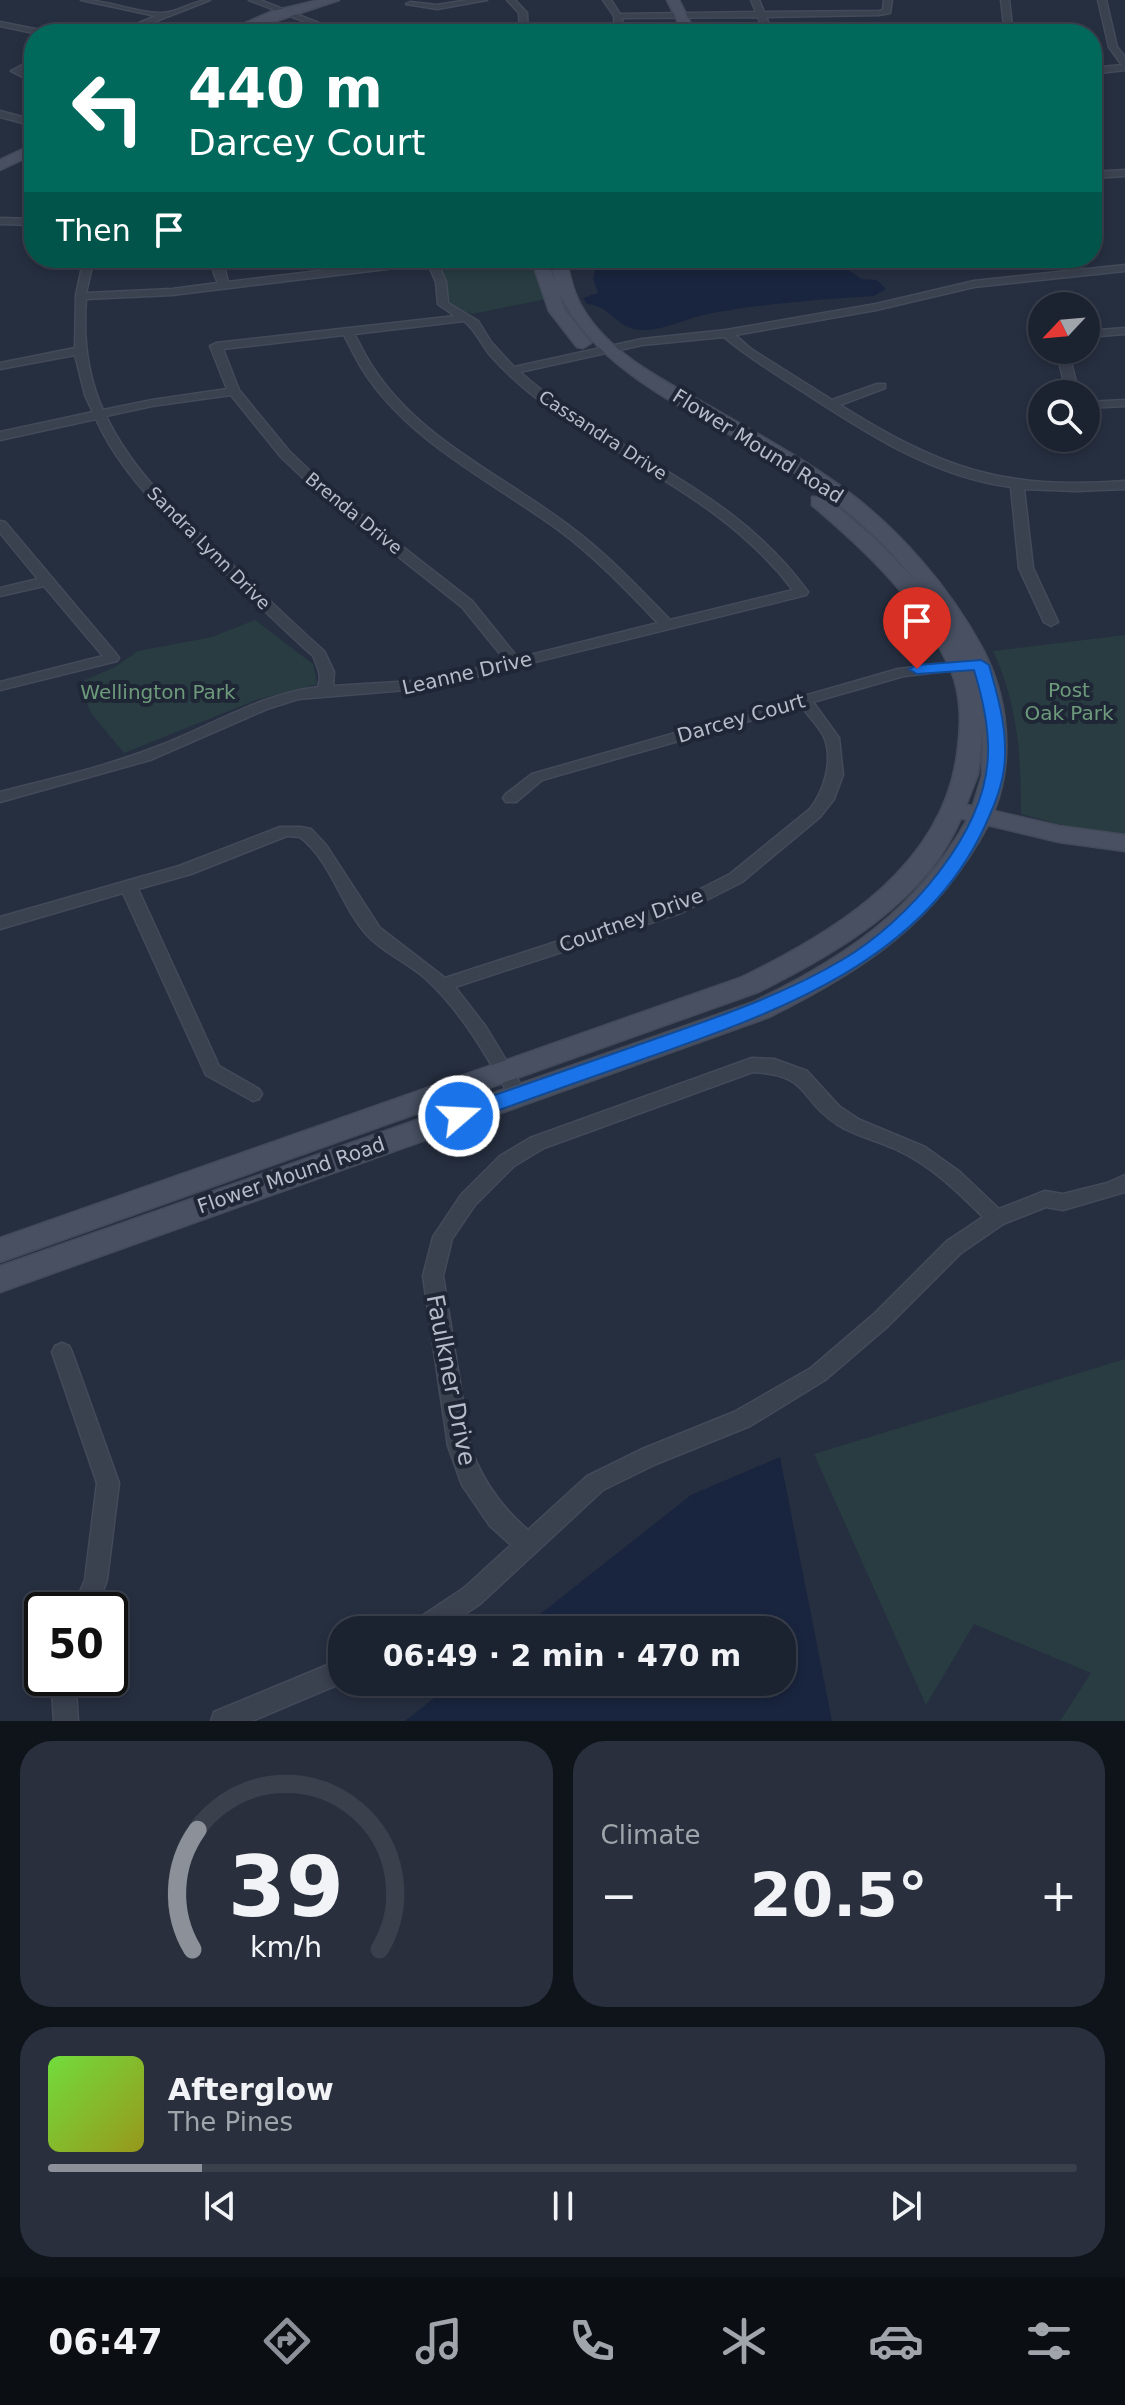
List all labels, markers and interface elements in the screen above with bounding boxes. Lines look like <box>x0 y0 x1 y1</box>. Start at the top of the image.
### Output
text: 440 m <box>188 55 383 120</box>
icon: left <box>56 56 160 160</box>
text: Darcey Court <box>188 122 425 163</box>
icon: arrive <box>147 208 191 252</box>
text: Then <box>56 213 131 248</box>
north arrow <box>1028 292 1100 364</box>
map controls <box>1028 292 1100 452</box>
button: search <box>1028 380 1100 452</box>
street label: Flower Mound Road <box>668 384 848 508</box>
street label: Cassandra Drive <box>535 386 671 484</box>
street label: Brenda Drive <box>302 468 406 558</box>
street label: Sandra Lynn Drive <box>143 482 275 614</box>
pin <box>883 587 951 669</box>
icon: arrive <box>895 599 939 643</box>
street label: Leanne Drive <box>400 646 534 700</box>
park label: Post Oak Park <box>1024 678 1114 725</box>
park label: Wellington Park <box>80 680 236 704</box>
street label: Darcey Court <box>674 688 808 748</box>
street label: Courtney Drive <box>556 883 706 957</box>
position arrow <box>417 1074 501 1158</box>
street label: Flower Mound Road <box>194 1132 388 1218</box>
street label: Faulkner Drive <box>421 1292 481 1468</box>
speed limit sign: 50 <box>24 1592 128 1696</box>
text: 06:49 · 2 min · 470 m <box>383 1638 741 1673</box>
text: Climate <box>601 1820 701 1850</box>
text: 39 <box>228 1839 344 1936</box>
text: 20.5° <box>750 1860 928 1930</box>
text: − <box>601 1870 637 1921</box>
text: + <box>1040 1870 1077 1921</box>
text: km/h <box>250 1930 322 1964</box>
text: Afterglow <box>168 2072 334 2107</box>
text: The Pines <box>168 2107 293 2137</box>
icon: previous <box>198 2184 242 2228</box>
icon: pause <box>541 2184 585 2228</box>
icon: next <box>884 2184 928 2228</box>
icon: directions <box>259 2313 315 2369</box>
icon: music <box>411 2313 467 2369</box>
icon: phone <box>564 2313 620 2369</box>
icon: climate <box>716 2313 772 2369</box>
icon: car <box>868 2313 924 2369</box>
icon: filters <box>1021 2313 1077 2369</box>
text: 06:47 <box>48 2321 163 2362</box>

